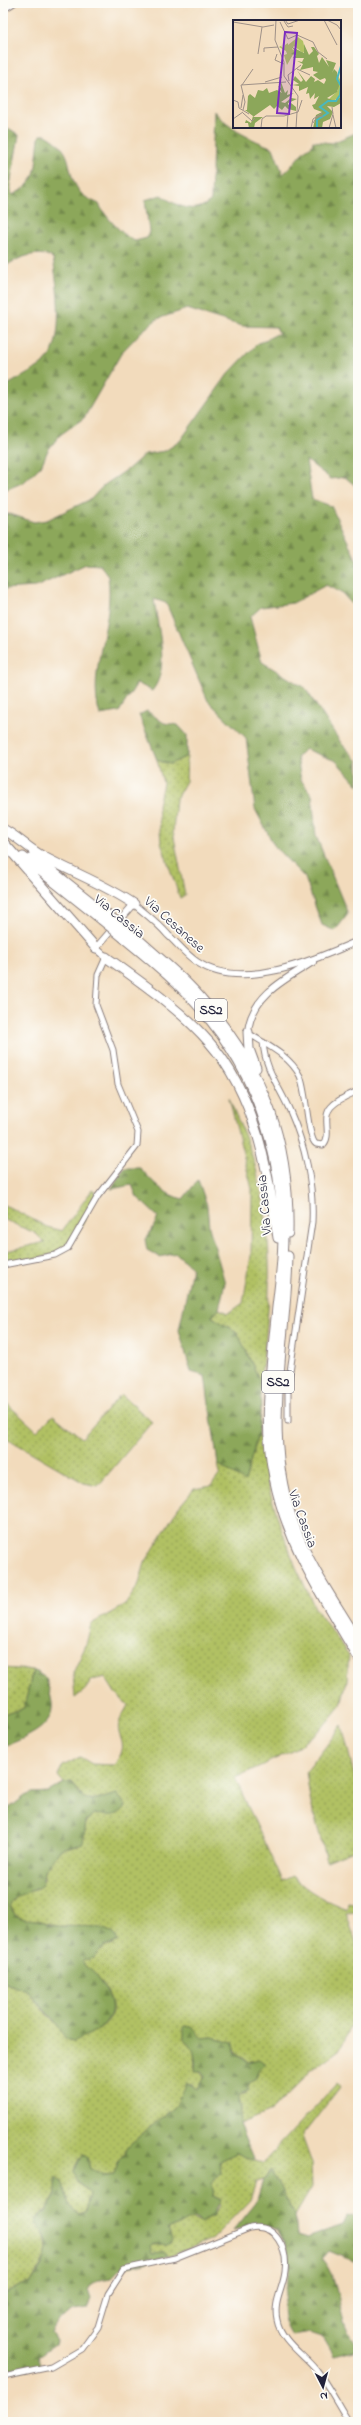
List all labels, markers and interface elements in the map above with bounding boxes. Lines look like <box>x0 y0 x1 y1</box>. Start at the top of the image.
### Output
inset map <box>233 20 341 128</box>
street label: Via Cassia <box>88 889 149 944</box>
street label: Via Cesanese <box>138 891 210 959</box>
road number: SS2 <box>195 999 227 1021</box>
street label: Via Cassia <box>252 1174 278 1237</box>
road number: SS2 <box>262 1371 294 1393</box>
street label: Via Cassia <box>281 1486 322 1551</box>
north arrow <box>303 2367 343 2407</box>
text: N <box>319 2388 328 2404</box>

